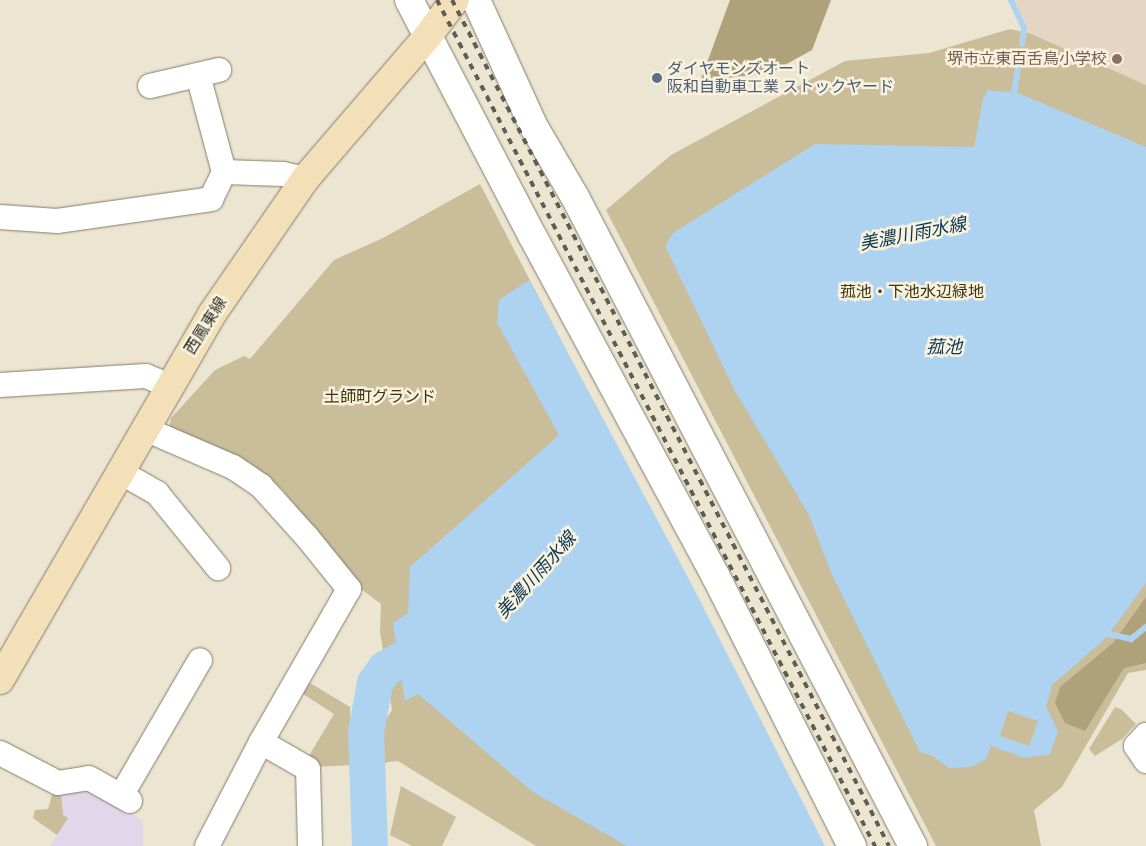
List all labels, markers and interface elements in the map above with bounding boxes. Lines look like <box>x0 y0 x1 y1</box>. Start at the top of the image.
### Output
place label: 堺市立東百舌鳥小学校 <box>947 49 1107 69</box>
marker: 堺市立東百舌鳥小学校 <box>1111 53 1123 65</box>
place label: ダイヤモンズオート 阪和自動車工業 ストックヤード <box>667 59 894 97</box>
marker: ダイヤモンズオート 阪和自動車工業 ストックヤード <box>651 72 663 84</box>
water label: 美濃川雨水線 <box>858 214 968 256</box>
park label: 菰池・下池水辺緑地 <box>840 282 984 302</box>
street label: 西鳳東線 <box>181 294 231 358</box>
water label: 菰池 <box>926 337 962 359</box>
park label: 土師町グランド <box>324 387 436 407</box>
water label: 美濃川雨水線 <box>493 529 581 623</box>

